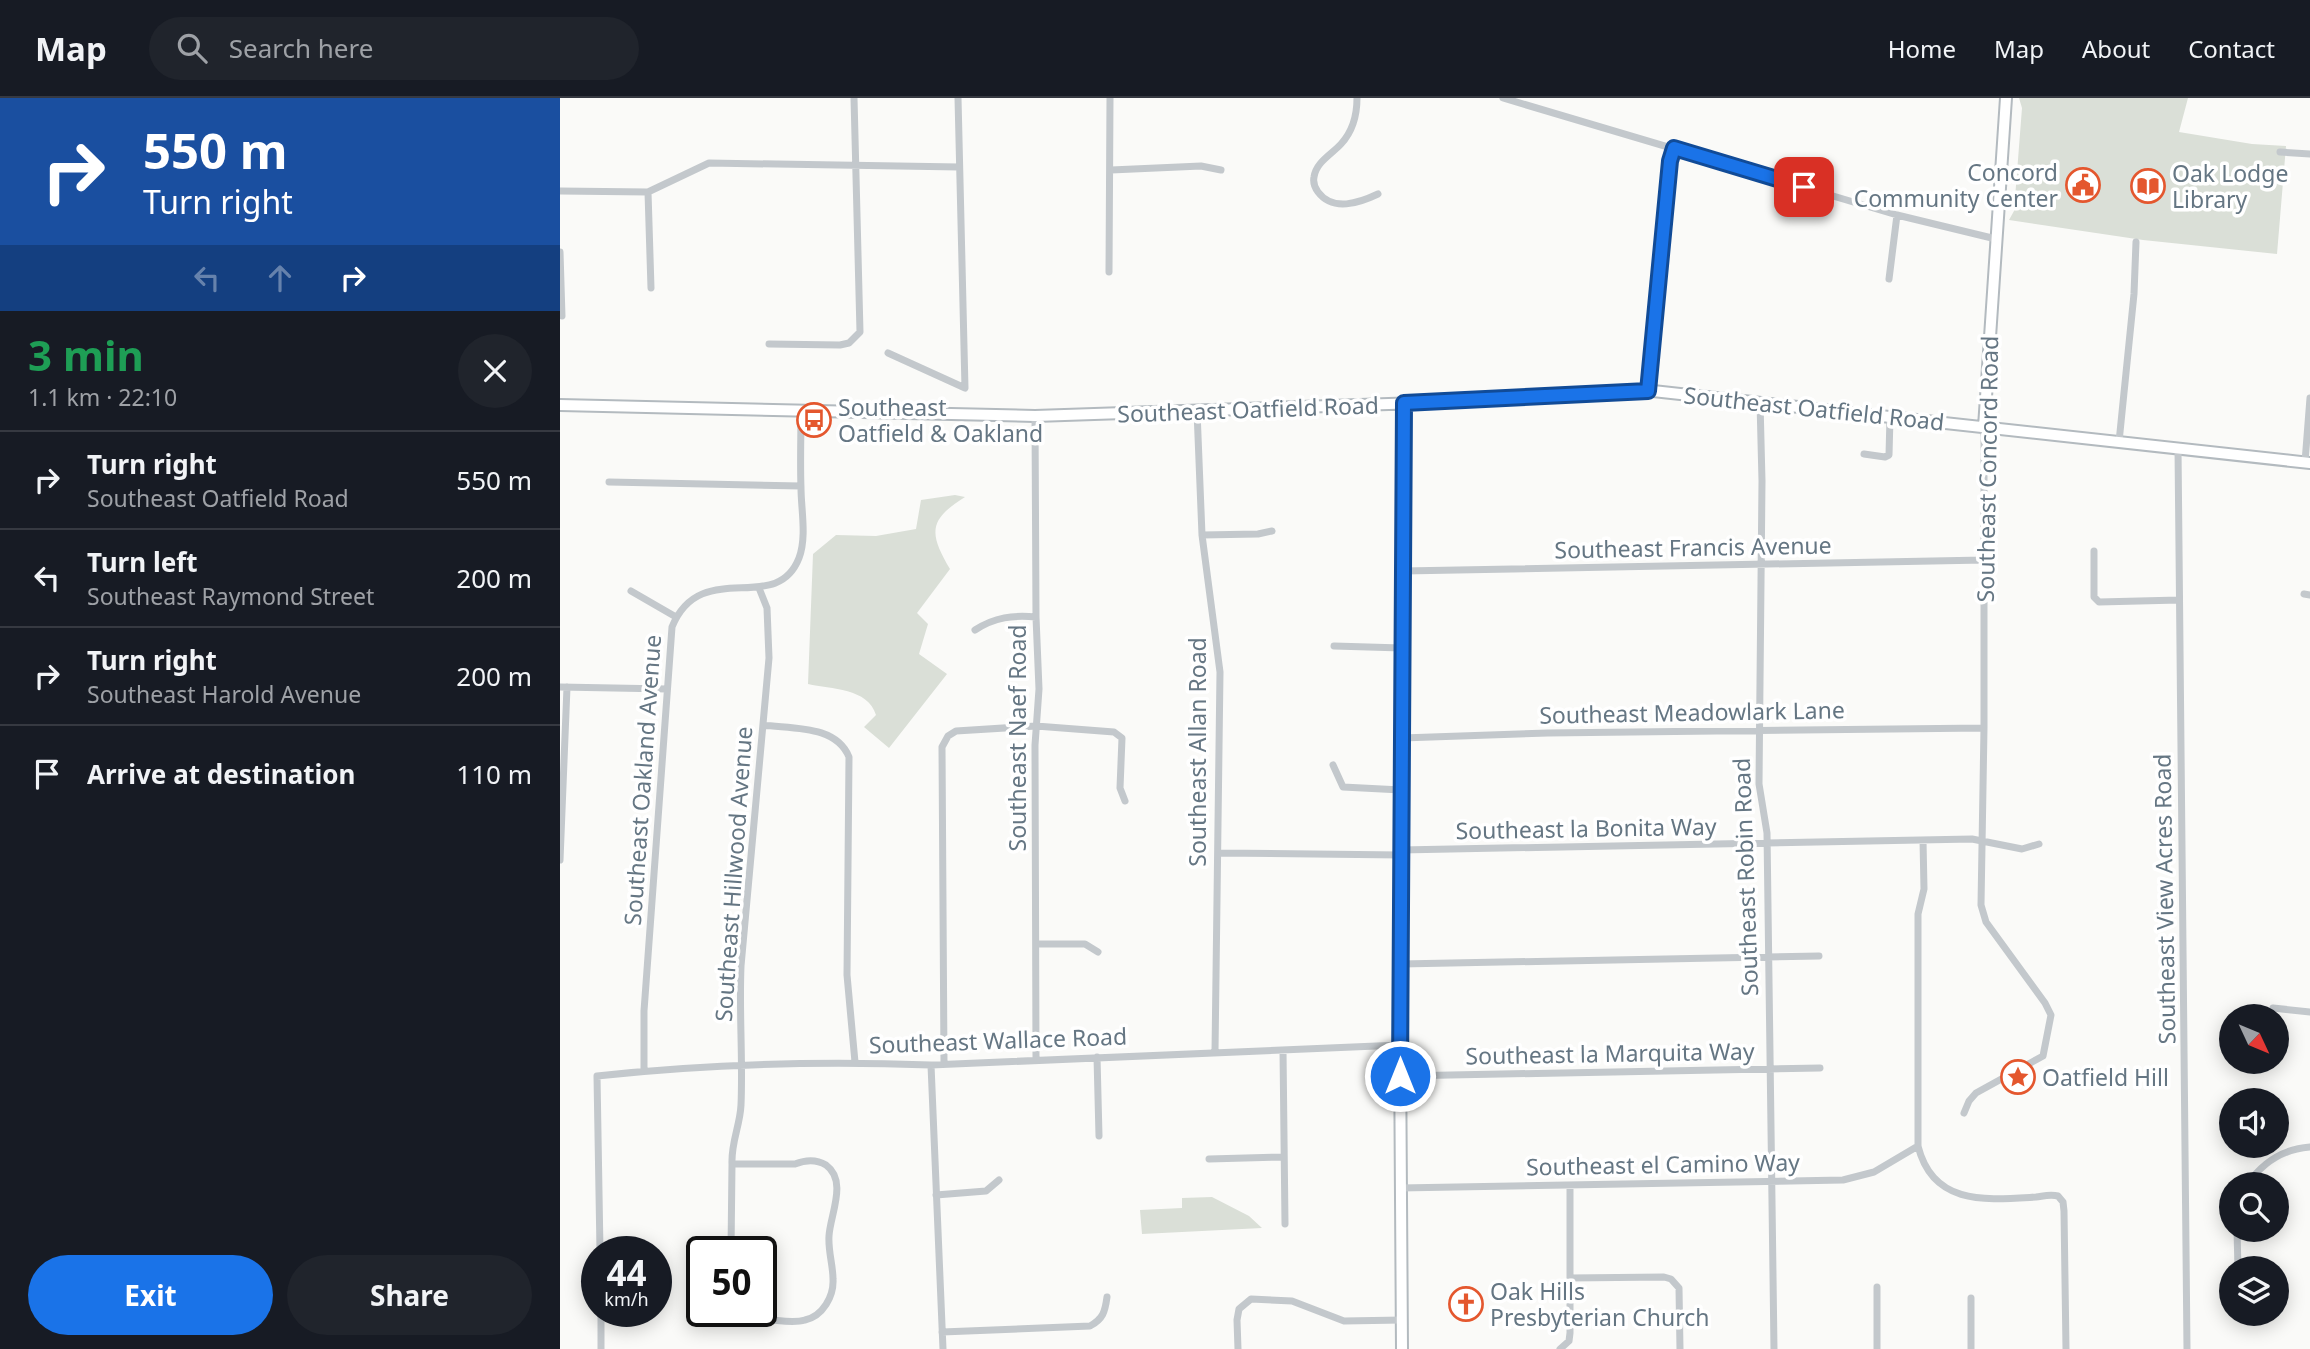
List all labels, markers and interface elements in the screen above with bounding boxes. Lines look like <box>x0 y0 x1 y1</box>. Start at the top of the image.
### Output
search box <box>149 17 639 80</box>
text: Map <box>35 26 107 71</box>
icon: search <box>173 29 211 67</box>
text: Search here <box>229 30 373 66</box>
text: Home <box>1888 32 1956 65</box>
text: Map <box>1994 32 2044 65</box>
text: About <box>2082 32 2150 65</box>
text: Contact <box>2188 32 2275 65</box>
text: 550 m <box>143 117 288 183</box>
icon: right <box>28 126 119 217</box>
place label: Concord Community Center <box>1854 156 2058 214</box>
pin <box>1774 157 1834 217</box>
place label: Oak Lodge Library <box>2172 157 2288 215</box>
public building icon: Concord Community Center <box>2064 166 2102 204</box>
library icon: Oak Lodge Library <box>2129 167 2167 205</box>
icon: arrive <box>1785 168 1823 206</box>
text: Turn right <box>143 180 293 223</box>
icon: left <box>188 259 226 297</box>
icon: ahead <box>261 259 299 297</box>
icon: right <box>334 259 372 297</box>
text: 3 min <box>28 326 144 383</box>
button: close <box>458 334 532 408</box>
street label: Southeast Concord Road <box>1969 335 2005 603</box>
street label: Southeast Oatfield Road <box>1682 378 1946 438</box>
text: 1.1 km · 22:10 <box>28 381 177 413</box>
street label: Southeast Oatfield Road <box>1117 388 1379 430</box>
place label: Southeast Oatfield & Oakland <box>838 391 1043 449</box>
bus stop icon: Southeast Oatfield & Oakland <box>795 401 833 439</box>
text: Turn right <box>87 446 217 482</box>
icon: right <box>28 461 66 499</box>
text: 550 m <box>456 462 532 498</box>
text: Southeast Oatfield Road <box>87 482 349 514</box>
street label: Southeast Francis Avenue <box>1554 529 1832 565</box>
text: Turn left <box>87 544 198 580</box>
icon: left <box>28 559 66 597</box>
text: 200 m <box>456 560 532 596</box>
text: Southeast Raymond Street <box>87 580 374 612</box>
street label: Southeast Naef Road <box>1001 625 1033 851</box>
street label: Southeast Oakland Avenue <box>616 633 668 927</box>
street label: Southeast Allan Road <box>1181 637 1213 867</box>
text: Turn right <box>87 642 217 678</box>
icon: right <box>28 657 66 695</box>
text: 200 m <box>456 658 532 694</box>
text: Southeast Harold Avenue <box>87 678 361 710</box>
street label: Southeast Meadowlark Lane <box>1539 693 1845 731</box>
street label: Southeast Hillwood Avenue <box>707 725 759 1023</box>
street label: Southeast View Acres Road <box>2145 753 2183 1045</box>
icon: arrive <box>28 755 66 793</box>
text: Arrive at destination <box>87 756 356 792</box>
text: 110 m <box>456 756 532 792</box>
street label: Southeast Robin Road <box>1725 757 1765 997</box>
street label: Southeast la Bonita Way <box>1455 810 1717 846</box>
north arrow <box>2219 1004 2289 1074</box>
map controls <box>2219 1004 2289 1326</box>
street label: Southeast Wallace Road <box>868 1020 1128 1060</box>
street label: Southeast la Marquita Way <box>1465 1034 1755 1072</box>
position arrow <box>1363 1039 1437 1113</box>
place icon: Oatfield Hill <box>1999 1058 2037 1096</box>
place label: Oatfield Hill <box>2042 1061 2169 1093</box>
button: sound <box>2219 1088 2289 1158</box>
street label: Southeast el Camino Way <box>1526 1146 1800 1182</box>
button: search <box>2219 1172 2289 1242</box>
speed limit sign: 50 <box>686 1236 777 1327</box>
text: 44 <box>606 1249 647 1296</box>
button: Exit <box>28 1255 273 1335</box>
button: Share <box>287 1255 532 1335</box>
button: layers <box>2219 1256 2289 1326</box>
place label: Oak Hills Presbyterian Church <box>1490 1275 1709 1333</box>
church icon: Oak Hills Presbyterian Church <box>1447 1285 1485 1323</box>
text: km/h <box>604 1287 649 1311</box>

